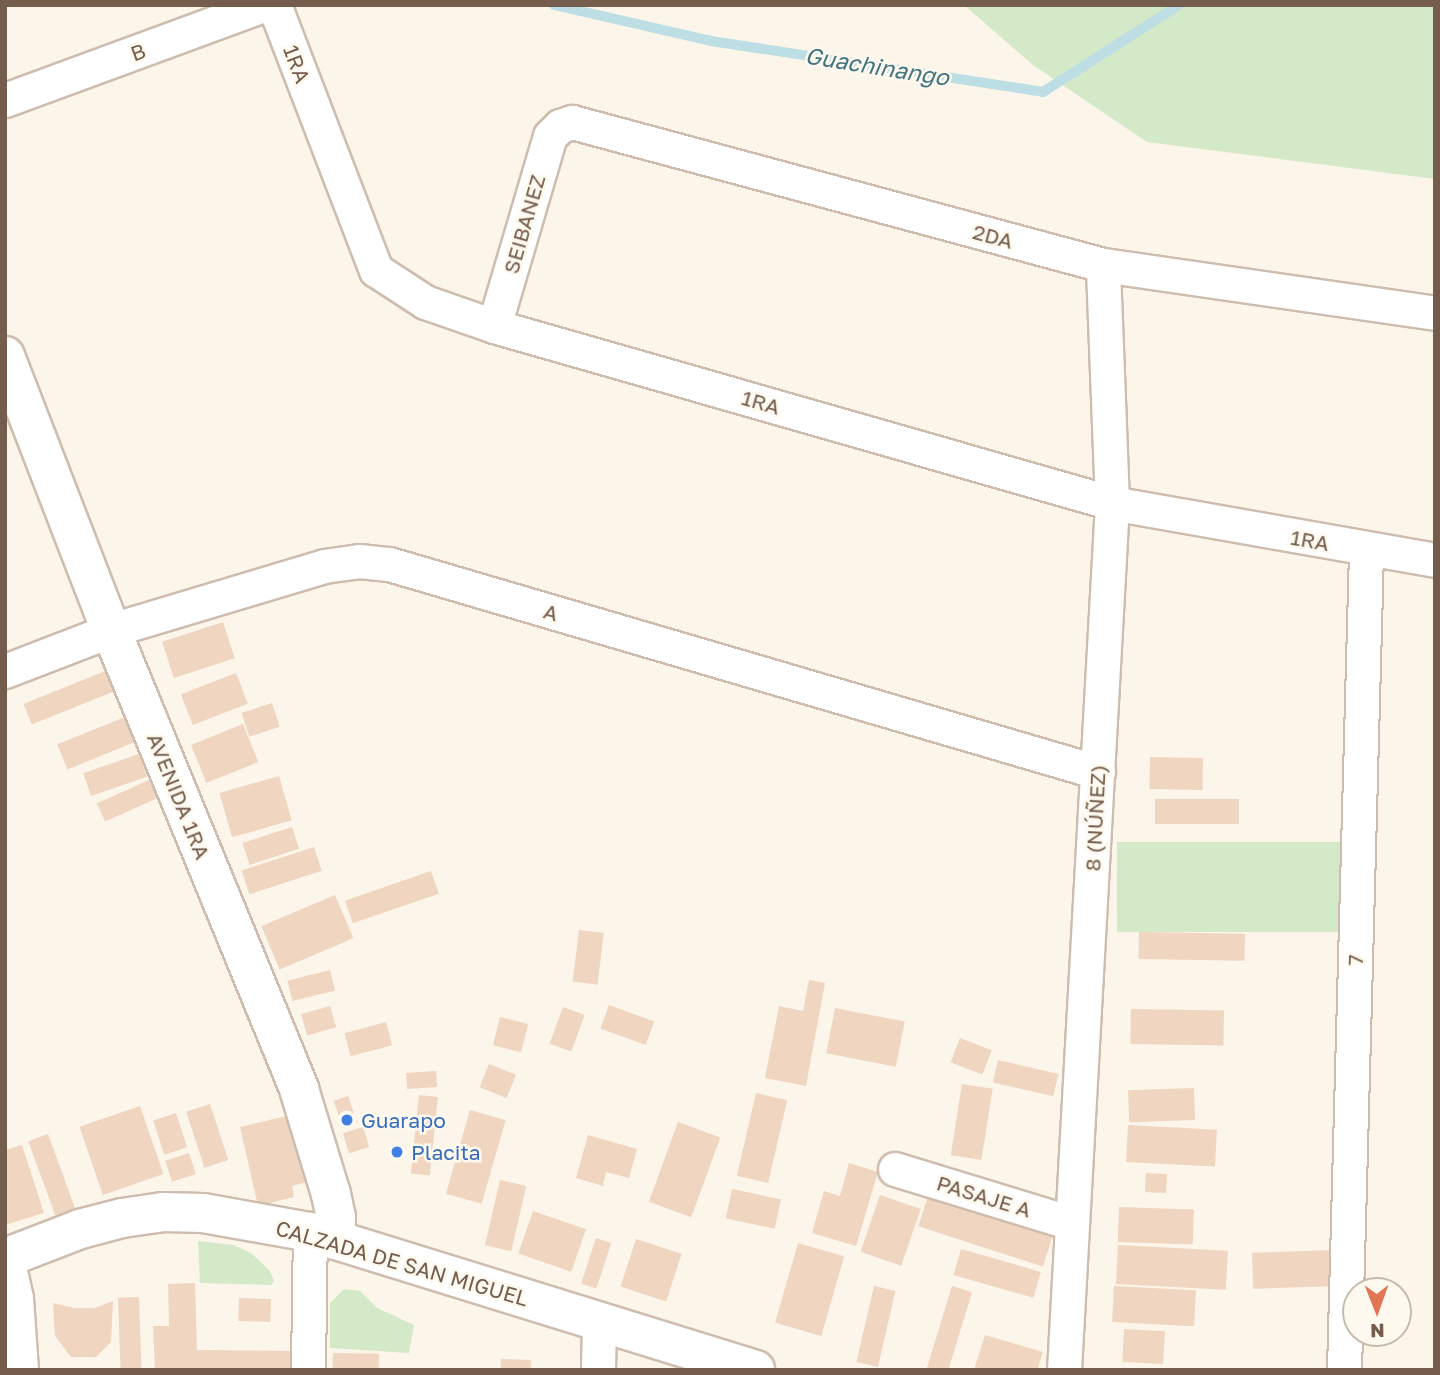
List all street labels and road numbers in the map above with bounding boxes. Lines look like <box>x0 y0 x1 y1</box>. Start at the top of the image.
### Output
street label: B <box>127 38 149 66</box>
street label: 1RA <box>278 41 316 87</box>
street label: SEIBANEZ <box>498 172 550 276</box>
street label: 2DA <box>970 219 1016 253</box>
street label: 1RA <box>739 385 783 419</box>
street label: 1RA <box>1289 524 1331 556</box>
street label: A <box>541 598 561 626</box>
street label: AVENIDA 1RA <box>142 729 216 863</box>
street label: 8 (NÚÑEZ) <box>1080 764 1110 872</box>
street label: 7 <box>1342 954 1368 966</box>
street label: PASAJE A <box>934 1170 1034 1222</box>
street label: CALZADA DE SAN MIGUEL <box>273 1215 531 1311</box>

